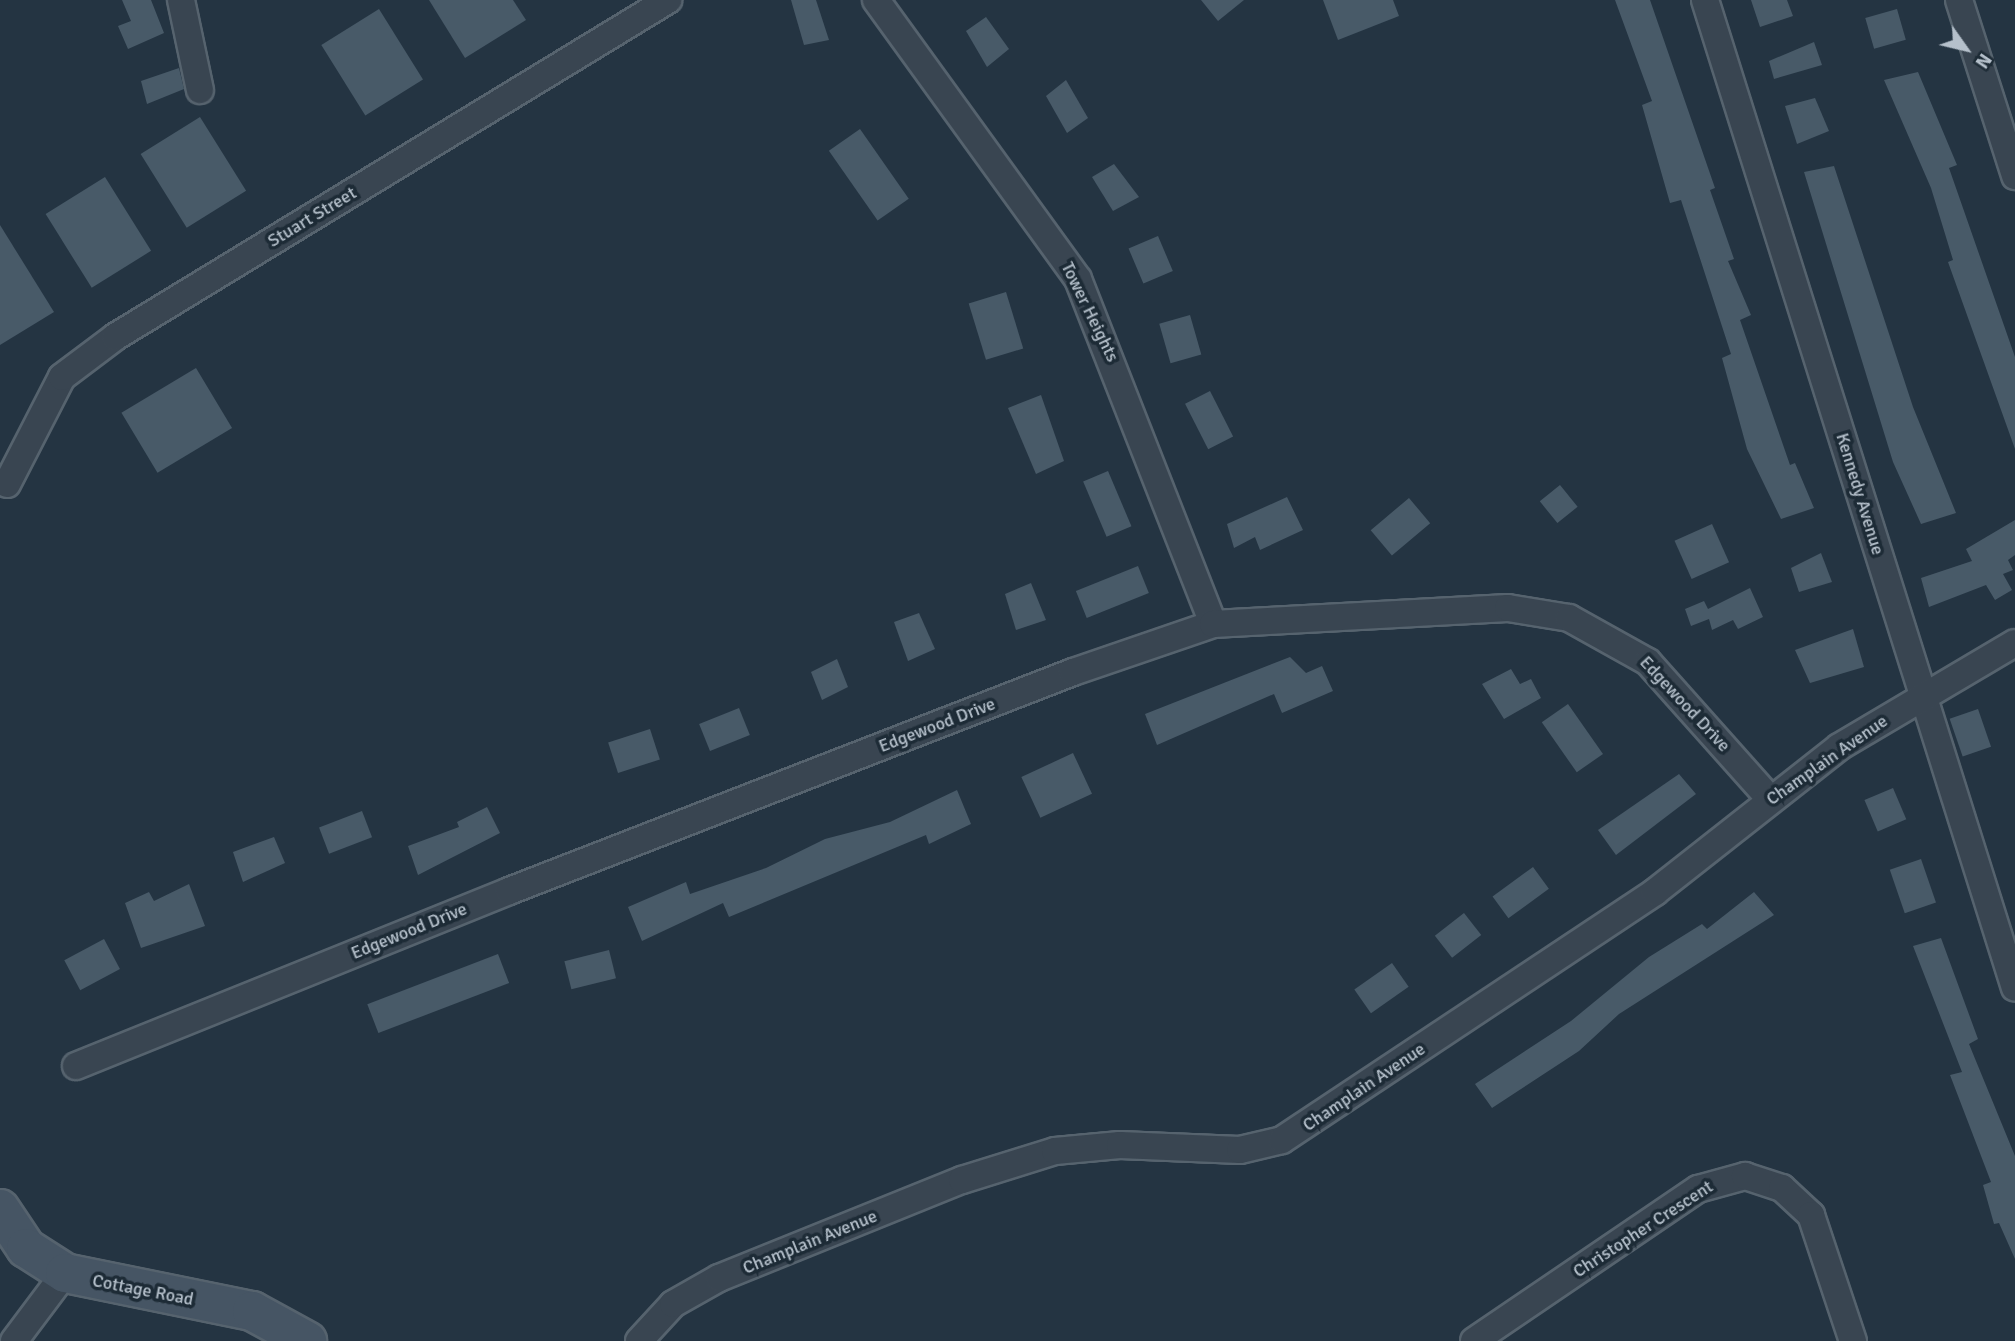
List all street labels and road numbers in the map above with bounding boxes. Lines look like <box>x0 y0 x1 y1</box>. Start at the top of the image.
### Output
street label: Stuart Street <box>264 182 360 252</box>
street label: Tower Heights <box>1057 259 1123 365</box>
street label: Kennedy Avenue <box>1831 430 1889 558</box>
street label: Edgewood Drive <box>1635 652 1735 756</box>
street label: Edgewood Drive <box>876 693 998 757</box>
street label: Champlain Avenue <box>1762 710 1892 810</box>
street label: Edgewood Drive <box>348 898 470 964</box>
street label: Champlain Avenue <box>1299 1038 1429 1136</box>
street label: Christopher Crescent <box>1569 1176 1717 1282</box>
street label: Champlain Avenue <box>740 1205 880 1279</box>
street label: Cottage Road <box>91 1270 195 1310</box>

